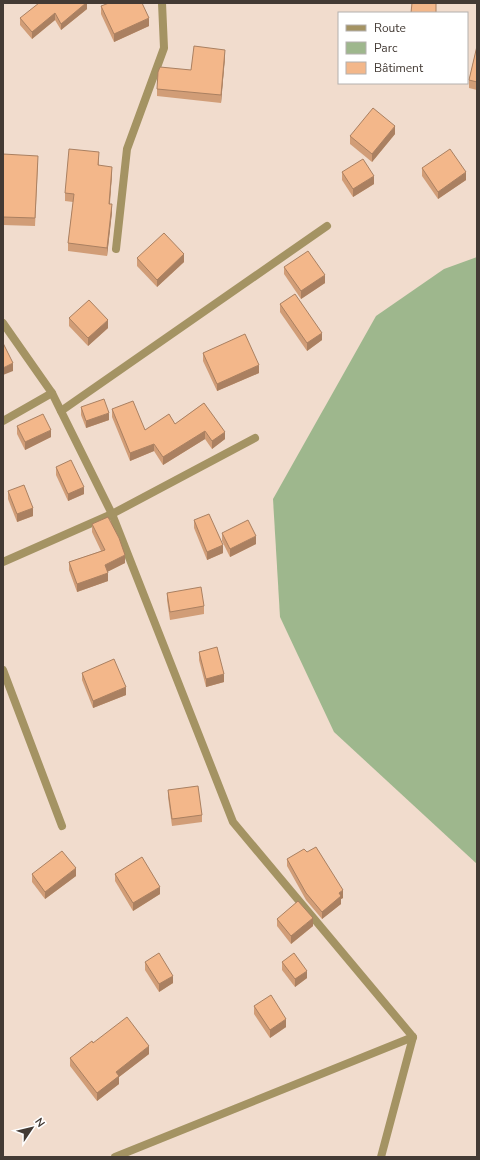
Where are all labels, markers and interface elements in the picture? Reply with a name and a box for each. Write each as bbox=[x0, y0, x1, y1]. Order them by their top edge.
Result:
legend bbox=[338, 12, 468, 84]
text: Route bbox=[374, 20, 406, 36]
text: Parc bbox=[374, 40, 398, 56]
text: Bâtiment bbox=[374, 60, 424, 76]
north arrow bbox=[12, 1108, 52, 1148]
text: N bbox=[31, 1115, 48, 1130]

